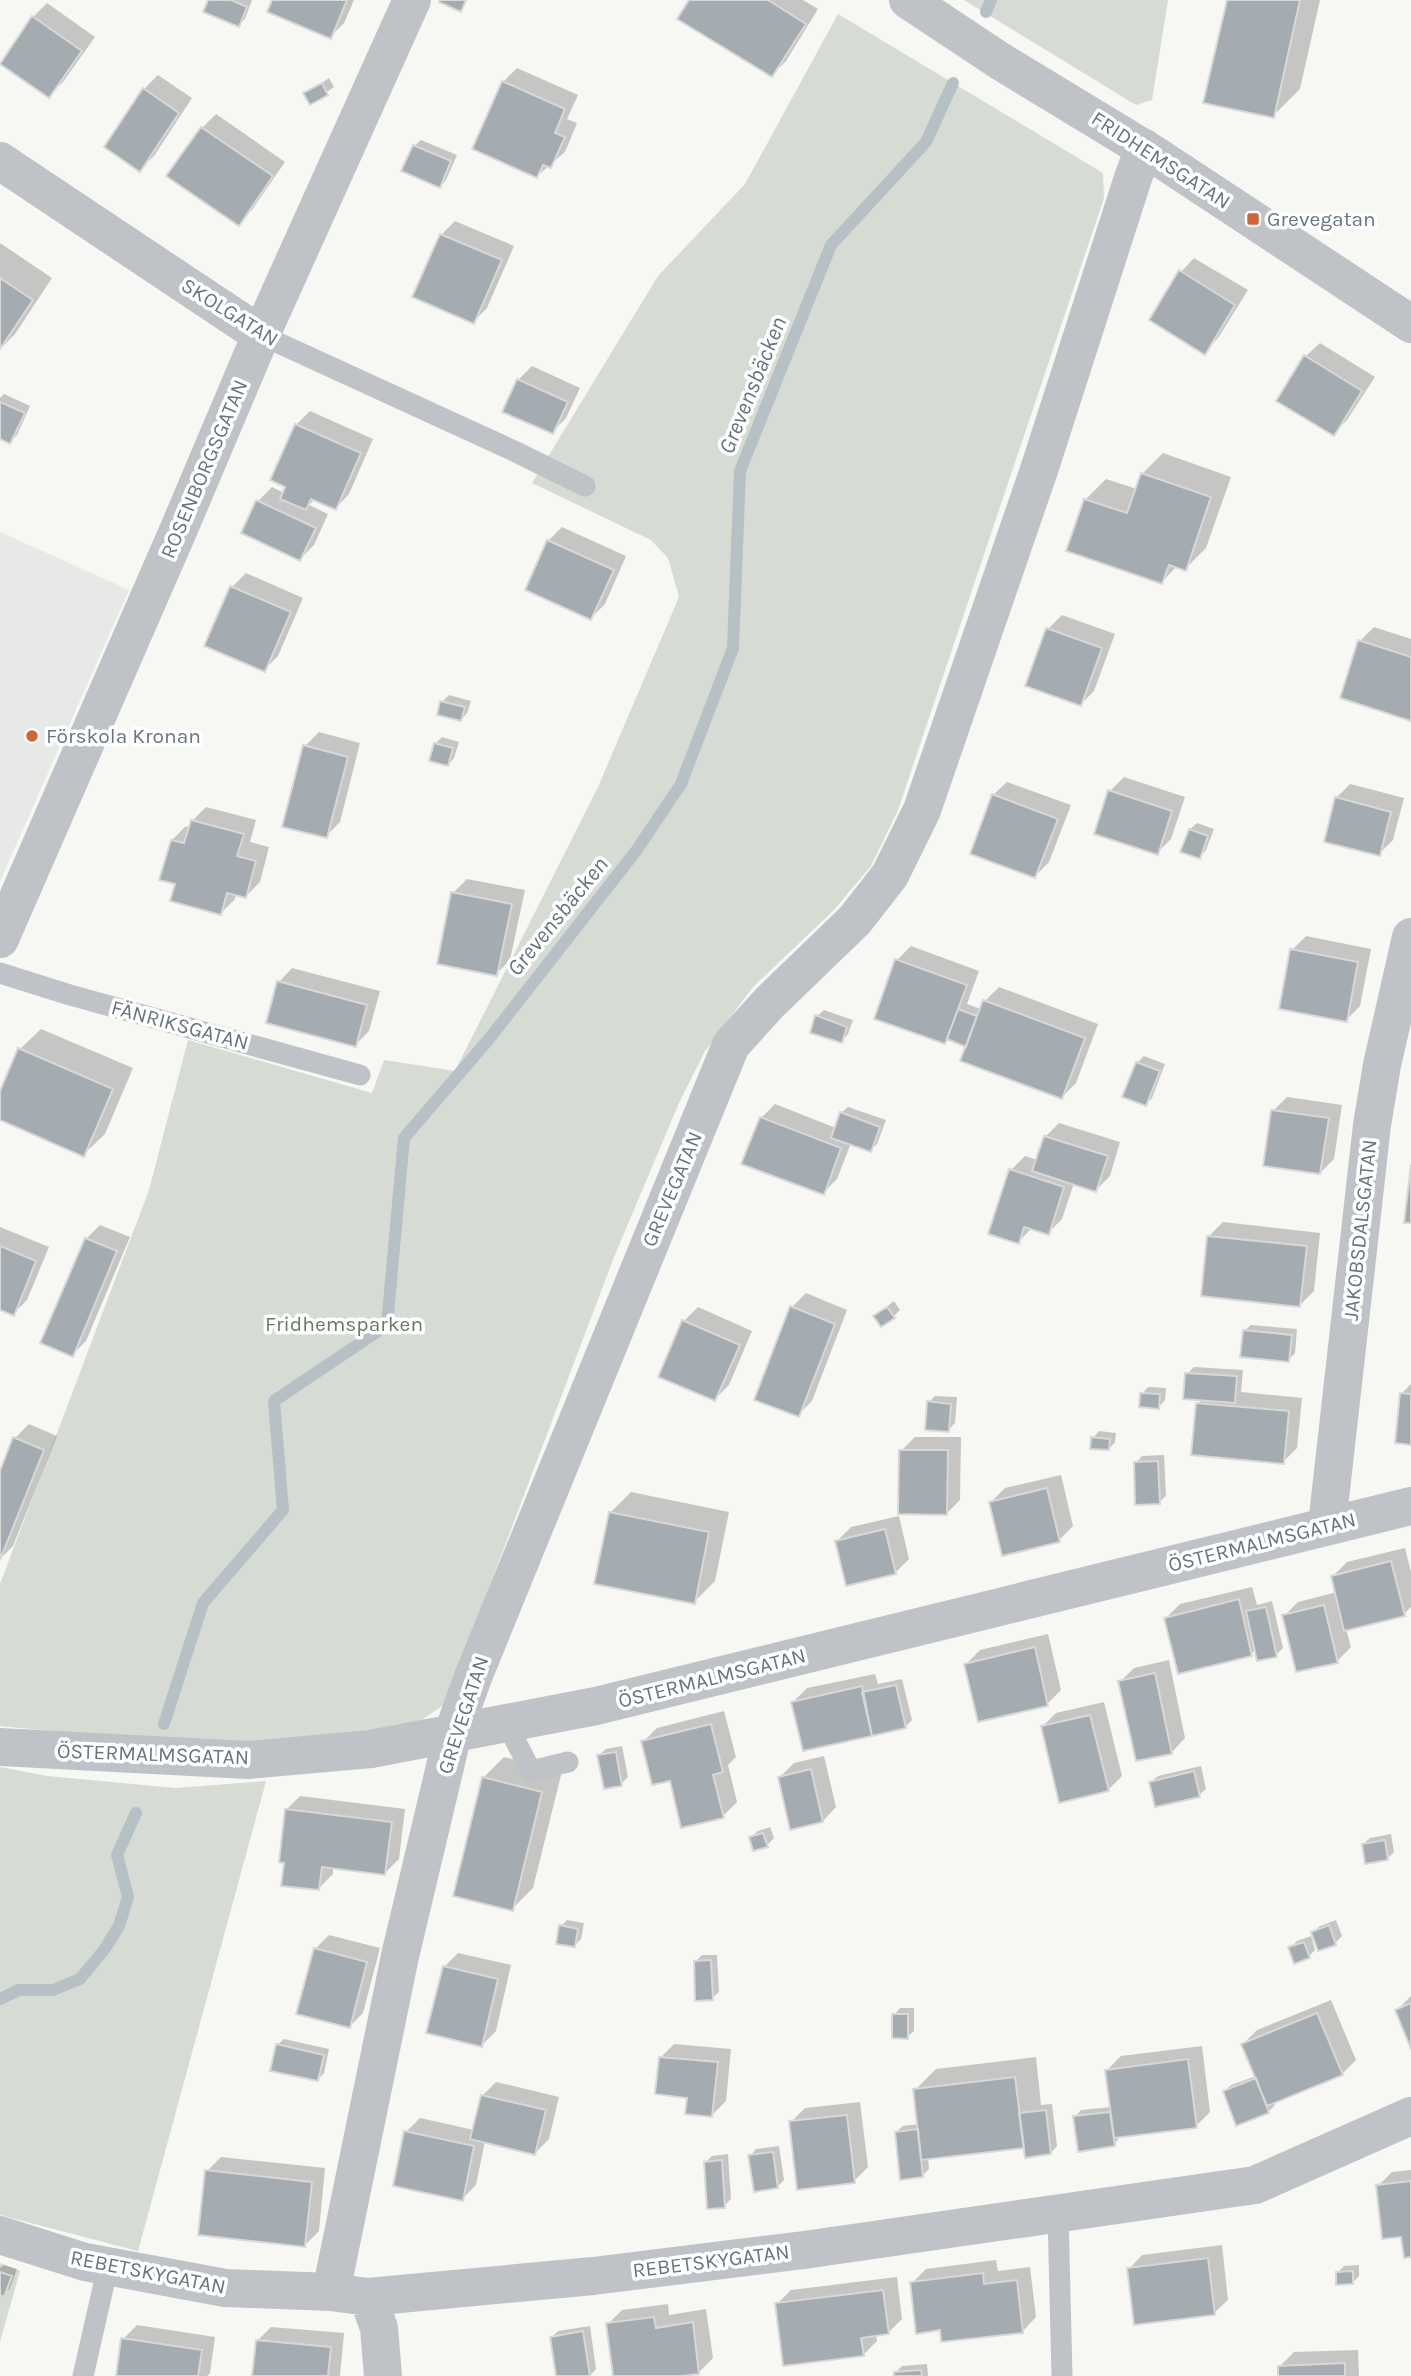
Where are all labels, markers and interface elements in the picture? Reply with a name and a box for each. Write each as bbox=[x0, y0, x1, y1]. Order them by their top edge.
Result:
street label: FRIDHEMSGATAN bbox=[1087, 106, 1235, 214]
place label: Grevegatan bbox=[1267, 207, 1376, 231]
marker: Grevegatan bbox=[1245, 211, 1261, 227]
street label: SKOLGATAN bbox=[177, 273, 283, 351]
water label: Grevensbäcken bbox=[713, 313, 792, 458]
street label: ROSENBORGSGATAN bbox=[155, 376, 253, 562]
place label: Förskola Kronan bbox=[46, 724, 201, 748]
marker: Förskola Kronan bbox=[24, 728, 40, 744]
water label: Grevensbäcken bbox=[501, 851, 614, 981]
street label: FÄNRIKSGATAN bbox=[109, 995, 251, 1055]
street label: GREVEGATAN bbox=[637, 1128, 707, 1250]
street label: JAKOBSDALSGATAN bbox=[1339, 1138, 1381, 1322]
park label: Fridhemsparken bbox=[265, 1312, 423, 1336]
street label: ÖSTERMALMSGATAN bbox=[1166, 1507, 1358, 1577]
street label: ÖSTERMALMSGATAN bbox=[616, 1643, 808, 1713]
street label: GREVEGATAN bbox=[433, 1653, 493, 1777]
street label: ÖSTERMALMSGATAN bbox=[56, 1739, 250, 1769]
street label: REBETSKYGATAN bbox=[631, 2239, 791, 2283]
street label: REBETSKYGATAN bbox=[68, 2245, 228, 2299]

